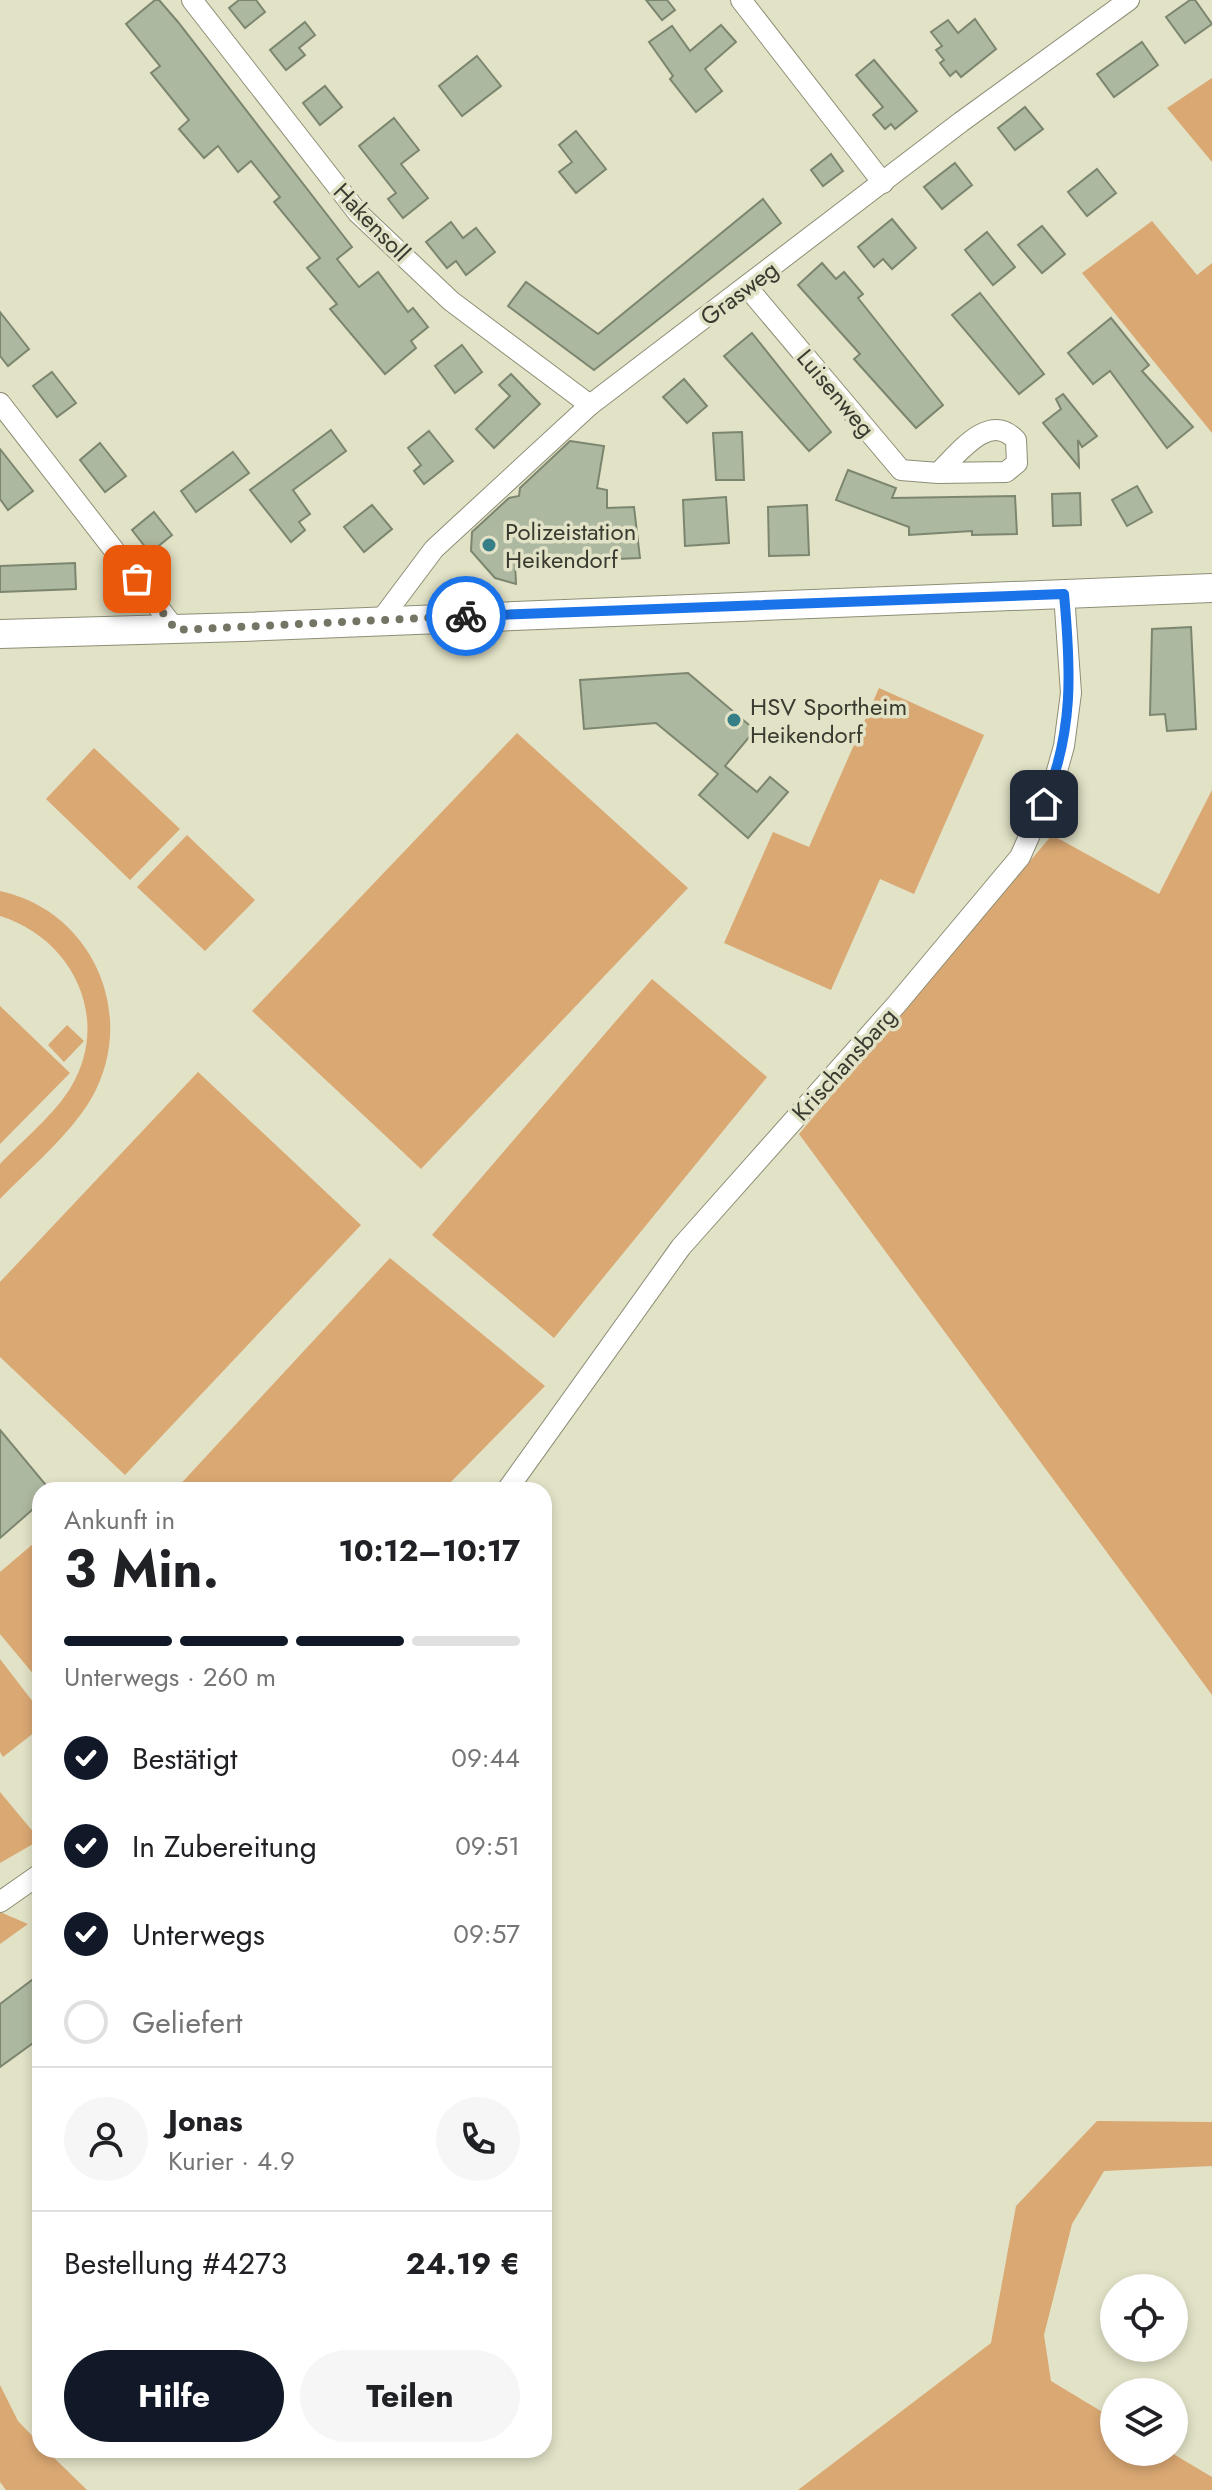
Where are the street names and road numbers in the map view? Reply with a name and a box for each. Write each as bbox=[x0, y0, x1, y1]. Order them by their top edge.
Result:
street label: Hakensoll bbox=[325, 175, 419, 269]
street label: Grasweg bbox=[693, 252, 785, 334]
street label: Luisenweg bbox=[789, 341, 883, 445]
street label: Krischansbarg bbox=[783, 999, 905, 1129]

